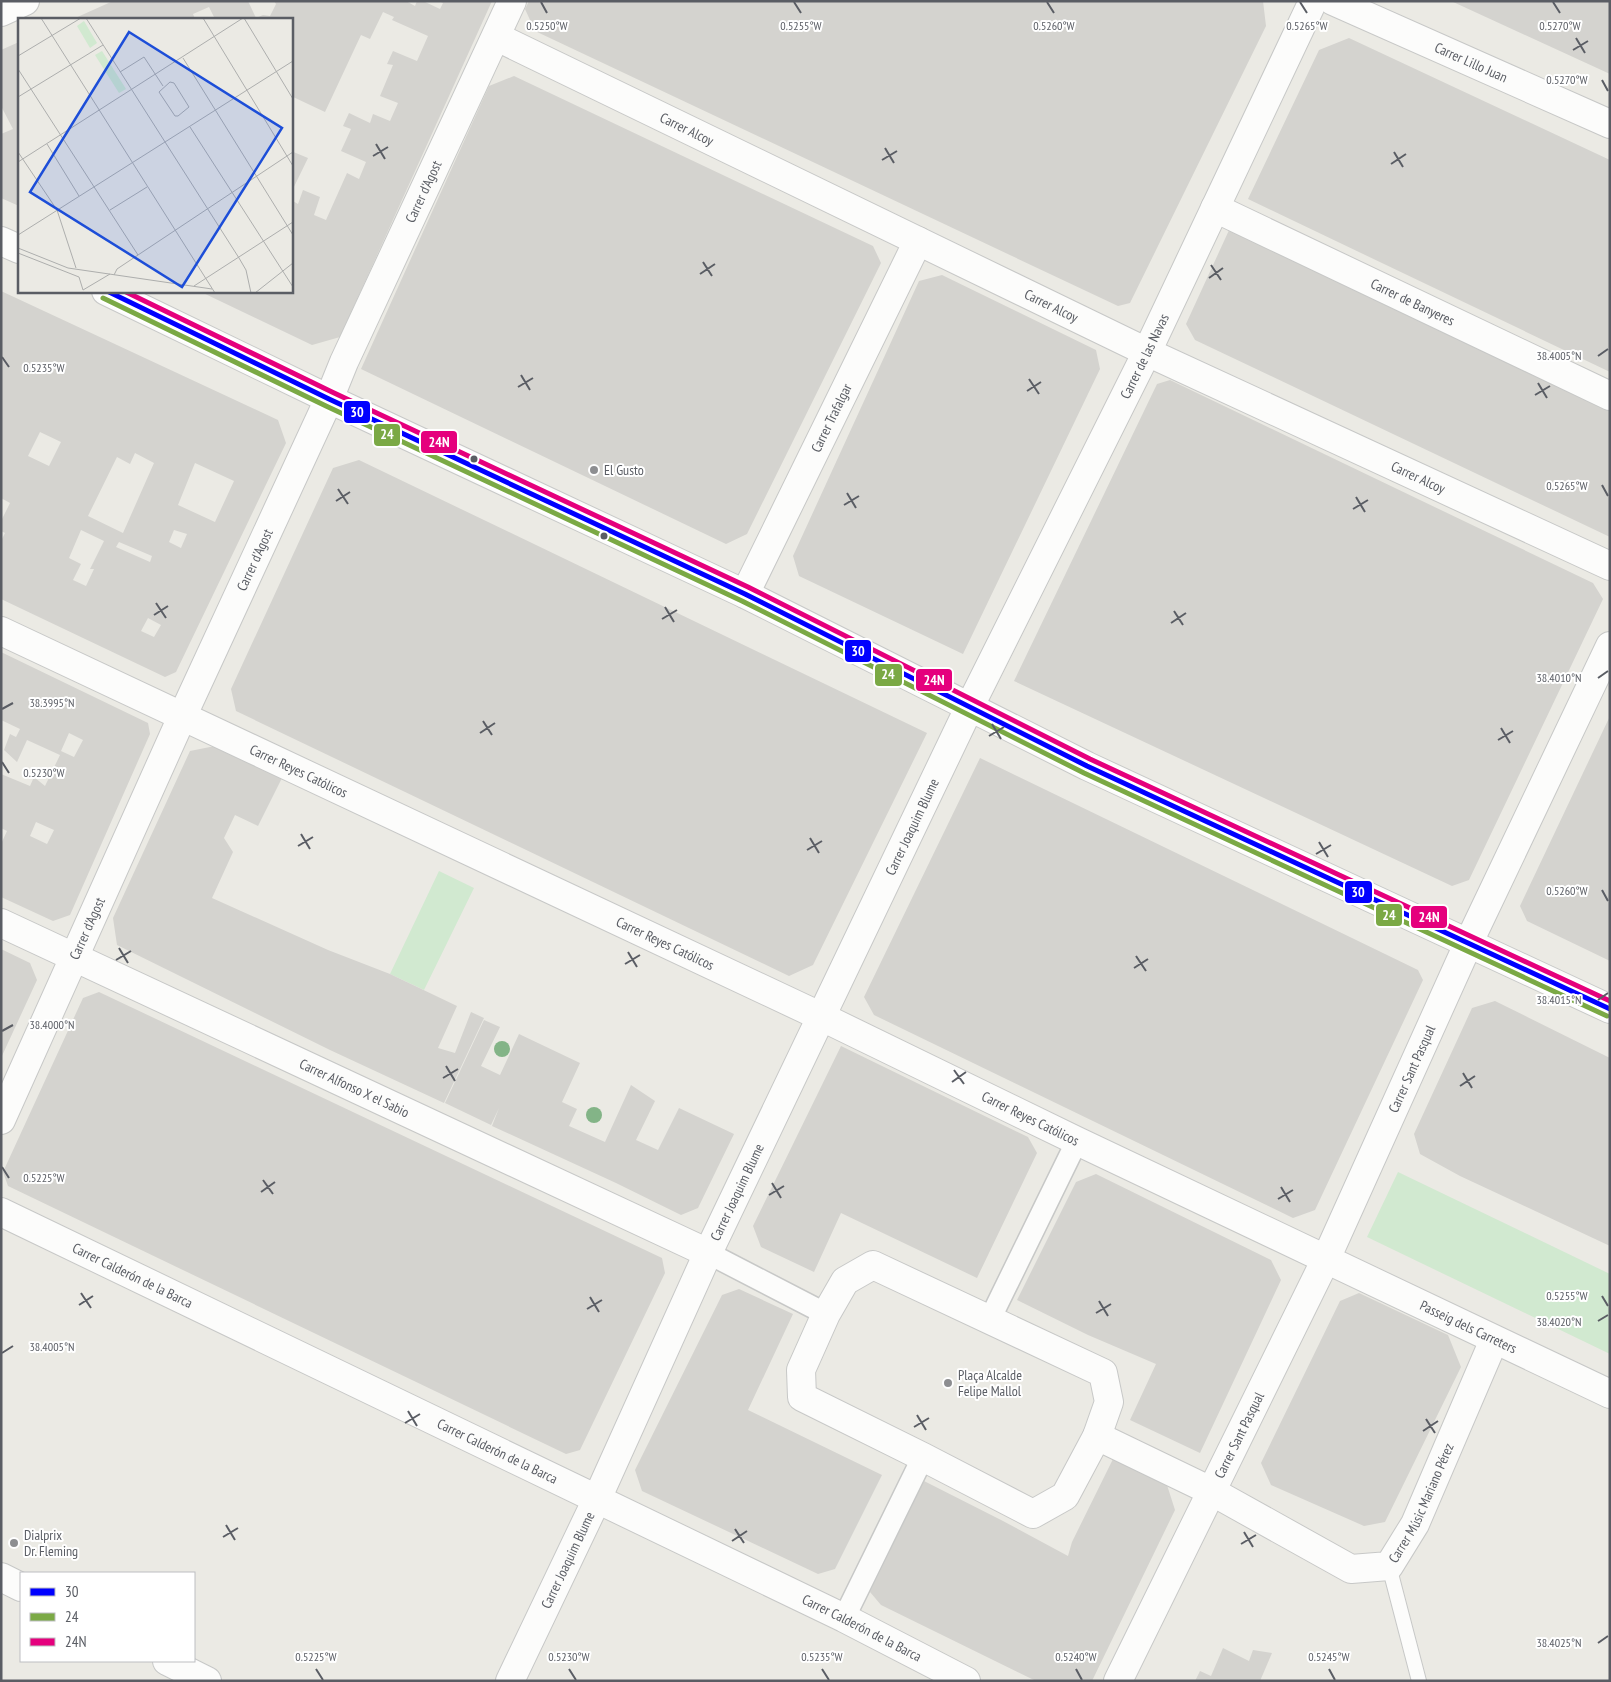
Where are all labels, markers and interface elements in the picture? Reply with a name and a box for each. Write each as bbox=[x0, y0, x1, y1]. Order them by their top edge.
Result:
inset map bbox=[18, 18, 292, 292]
text: 0.5250°W bbox=[526, 18, 568, 33]
text: 0.5255°W bbox=[780, 18, 822, 33]
text: 0.5260°W bbox=[1033, 18, 1075, 33]
text: 0.5265°W bbox=[1286, 18, 1328, 33]
text: 0.5270°W bbox=[1539, 18, 1581, 33]
street label: Carrer Lillo Juan bbox=[1432, 38, 1510, 86]
text: 0.5270°W bbox=[1546, 72, 1588, 87]
street label: Carrer Alcoy bbox=[657, 108, 717, 150]
street label: Carrer d'Agost bbox=[401, 157, 446, 226]
street label: Carrer de Banyeres bbox=[1368, 274, 1458, 330]
street label: Carrer Alcoy bbox=[1021, 285, 1082, 327]
street label: Carrer de las Navas bbox=[1116, 311, 1173, 402]
text: 38.4005°N bbox=[1536, 348, 1582, 363]
text: 0.5235°W bbox=[23, 360, 65, 375]
street label: Carrer Trafalgar bbox=[807, 381, 856, 455]
line badge: 30 bbox=[343, 400, 371, 424]
text: 30 bbox=[350, 403, 364, 421]
line badge: 24 bbox=[373, 423, 401, 447]
text: 24 bbox=[380, 425, 394, 443]
line badge: 24N bbox=[420, 430, 458, 454]
text: 24N bbox=[429, 433, 449, 451]
unlabelled marker bbox=[469, 454, 479, 464]
street label: Carrer Alcoy bbox=[1388, 457, 1449, 498]
place label: El Gusto bbox=[604, 461, 644, 479]
marker: El Gusto bbox=[588, 464, 600, 476]
text: 0.5265°W bbox=[1546, 478, 1588, 493]
street label: Carrer d'Agost bbox=[233, 526, 277, 594]
unlabelled marker bbox=[599, 531, 609, 541]
line badge: 30 bbox=[844, 639, 872, 663]
text: 30 bbox=[851, 642, 865, 660]
line badge: 24 bbox=[874, 663, 903, 687]
text: 24 bbox=[881, 665, 895, 683]
line badge: 24N bbox=[915, 668, 953, 692]
text: 38.4010°N bbox=[1536, 670, 1582, 685]
text: 24N bbox=[924, 671, 944, 689]
text: 38.3995°N bbox=[29, 695, 75, 710]
street label: Carrer Reyes Católicos bbox=[247, 740, 351, 802]
text: 0.5230°W bbox=[23, 765, 65, 780]
street label: Carrer Joaquim Blume bbox=[881, 775, 943, 878]
line badge: 30 bbox=[1344, 880, 1373, 904]
text: 30 bbox=[1351, 883, 1365, 901]
text: 0.5260°W bbox=[1546, 883, 1588, 898]
street label: Carrer d'Agost bbox=[65, 894, 109, 962]
line badge: 24 bbox=[1375, 903, 1403, 927]
line badge: 24N bbox=[1410, 905, 1448, 929]
text: 24 bbox=[1382, 906, 1396, 924]
text: 24N bbox=[1419, 908, 1439, 926]
street label: Carrer Reyes Católicos bbox=[613, 913, 717, 974]
text: 38.4015°N bbox=[1536, 992, 1582, 1007]
text: 38.4000°N bbox=[29, 1017, 75, 1032]
street label: Carrer Sant Pasqual bbox=[1384, 1022, 1440, 1115]
street label: Carrer Alfonso X el Sabio bbox=[297, 1055, 412, 1121]
street label: Carrer Reyes Católicos bbox=[979, 1087, 1082, 1150]
street label: Carrer Joaquim Blume bbox=[706, 1141, 768, 1244]
text: 0.5225°W bbox=[23, 1170, 65, 1185]
street label: Carrer Calderón de la Barca bbox=[69, 1239, 196, 1312]
text: 0.5255°W bbox=[1546, 1288, 1588, 1303]
street label: Passeig dels Carreters bbox=[1417, 1296, 1520, 1358]
text: 38.4020°N bbox=[1536, 1314, 1582, 1329]
text: 38.4005°N bbox=[29, 1339, 75, 1354]
place label: Plaça Alcalde Felipe Mallol bbox=[958, 1366, 1022, 1400]
marker: Plaça Alcalde Felipe Mallol bbox=[942, 1377, 954, 1389]
street label: Carrer Sant Pasqual bbox=[1210, 1388, 1268, 1481]
street label: Carrer Calderón de la Barca bbox=[434, 1414, 561, 1488]
street label: Carrer Músic Mariano Pérez bbox=[1384, 1440, 1458, 1566]
street label: Carrer Joaquim Blume bbox=[537, 1509, 599, 1612]
place label: Dialprix Dr. Fleming bbox=[24, 1526, 78, 1560]
marker: Dialprix Dr. Fleming bbox=[8, 1537, 20, 1549]
legend bbox=[20, 1572, 195, 1662]
text: 30 bbox=[65, 1582, 79, 1601]
street label: Carrer Calderón de la Barca bbox=[799, 1590, 925, 1665]
text: 24 bbox=[65, 1607, 79, 1626]
text: 24N bbox=[65, 1632, 87, 1651]
text: 38.4025°N bbox=[1536, 1635, 1582, 1650]
text: 0.5225°W bbox=[295, 1649, 337, 1664]
text: 0.5230°W bbox=[548, 1649, 590, 1664]
text: 0.5235°W bbox=[801, 1649, 843, 1664]
text: 0.5240°W bbox=[1055, 1649, 1097, 1664]
text: 0.5245°W bbox=[1308, 1649, 1350, 1664]

